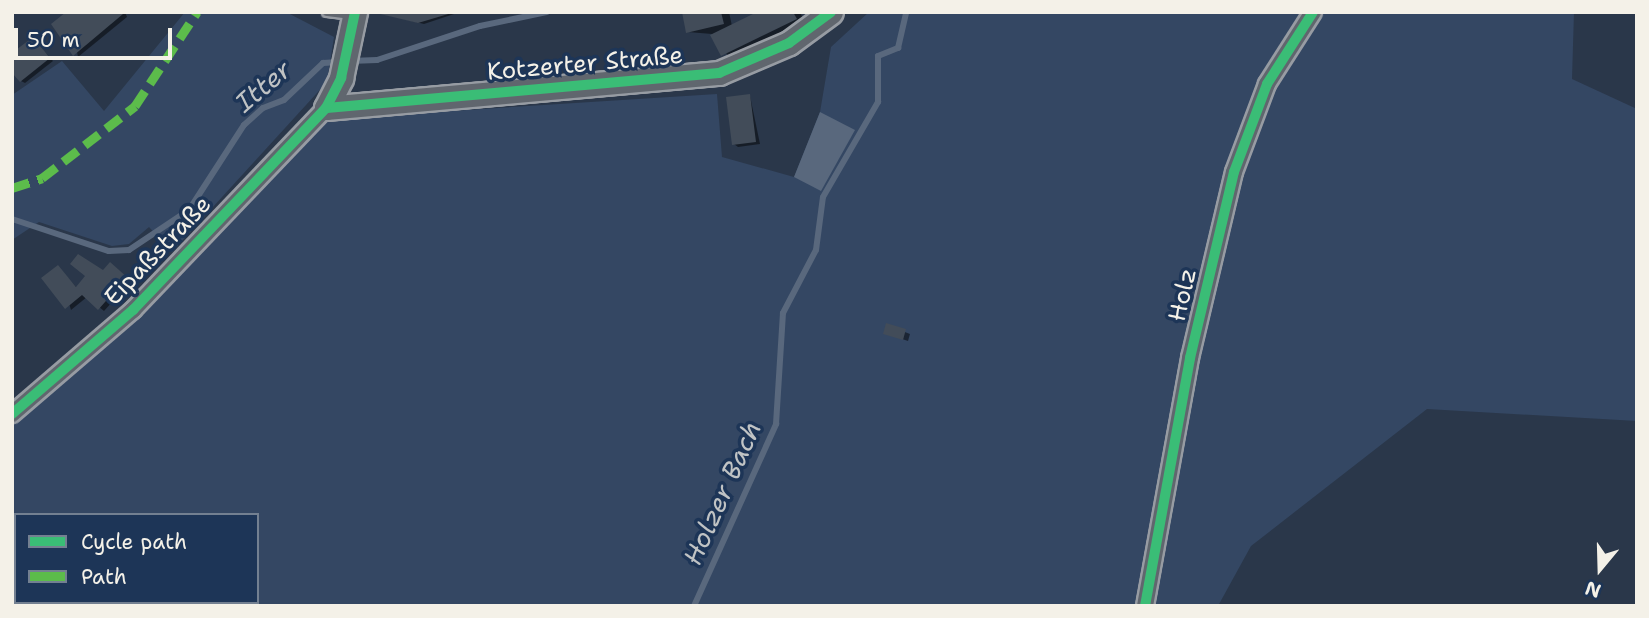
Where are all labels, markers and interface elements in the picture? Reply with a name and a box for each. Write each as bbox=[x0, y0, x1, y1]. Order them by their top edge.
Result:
scale bar bbox=[18, 14, 175, 58]
text: 50 m bbox=[27, 26, 80, 54]
street label: Kotzerter Straße bbox=[486, 41, 684, 87]
water label: Itter bbox=[229, 54, 297, 118]
street label: Eipaßstraße bbox=[99, 190, 217, 312]
street label: Holz bbox=[1163, 266, 1203, 324]
water label: Holzer Bach bbox=[676, 416, 768, 570]
legend bbox=[14, 513, 259, 604]
text: Cycle path bbox=[81, 528, 187, 556]
north arrow bbox=[1565, 534, 1635, 604]
text: Path bbox=[81, 563, 127, 591]
text: N bbox=[1582, 575, 1604, 604]

